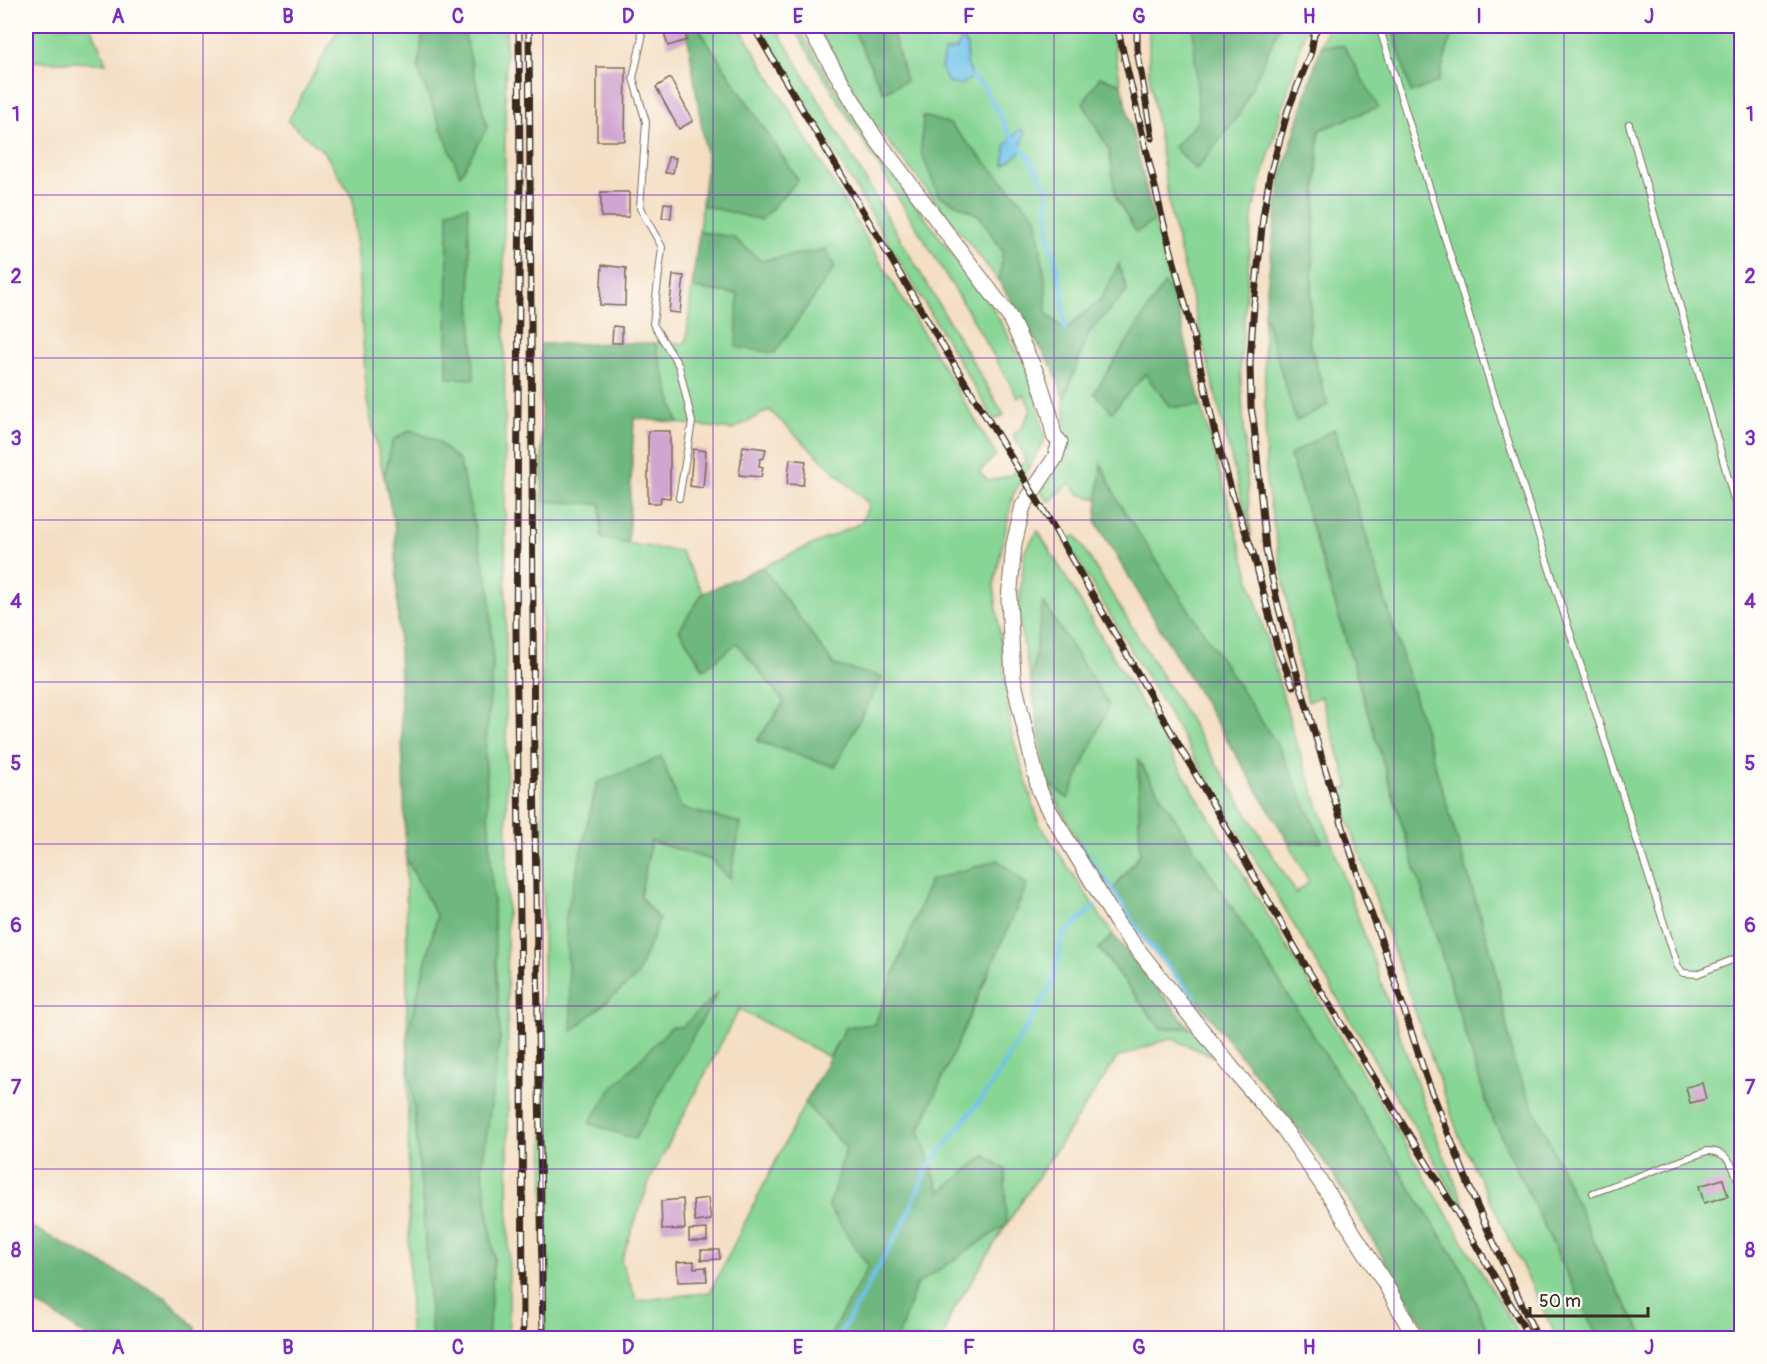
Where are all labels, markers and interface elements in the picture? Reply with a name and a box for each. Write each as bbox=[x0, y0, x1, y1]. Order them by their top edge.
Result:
text: A bbox=[112, 4, 125, 29]
text: B bbox=[282, 4, 294, 29]
text: C bbox=[452, 4, 464, 29]
text: D bbox=[622, 4, 635, 29]
text: E bbox=[793, 4, 804, 29]
text: F bbox=[963, 4, 975, 29]
text: G bbox=[1132, 4, 1146, 29]
text: H bbox=[1303, 4, 1316, 29]
text: I bbox=[1476, 4, 1482, 29]
text: J bbox=[1644, 4, 1654, 29]
text: 1 bbox=[12, 102, 20, 127]
text: 1 bbox=[1746, 102, 1754, 127]
text: 2 bbox=[10, 264, 22, 289]
text: 2 bbox=[1744, 264, 1756, 289]
text: 3 bbox=[10, 426, 22, 451]
text: 3 bbox=[1744, 426, 1756, 451]
text: 4 bbox=[10, 589, 22, 614]
text: 4 bbox=[1744, 589, 1756, 614]
text: 5 bbox=[11, 751, 22, 776]
text: 5 bbox=[1745, 751, 1756, 776]
text: 6 bbox=[10, 913, 22, 938]
text: 6 bbox=[1744, 913, 1756, 938]
text: 7 bbox=[11, 1075, 22, 1100]
text: 7 bbox=[1745, 1075, 1756, 1100]
text: 8 bbox=[11, 1238, 21, 1263]
text: 8 bbox=[1745, 1238, 1755, 1263]
scale bar bbox=[1530, 1280, 1648, 1318]
text: 50 m bbox=[1539, 1290, 1581, 1313]
text: A bbox=[112, 1335, 125, 1360]
text: B bbox=[282, 1335, 294, 1360]
text: C bbox=[452, 1335, 464, 1360]
text: D bbox=[622, 1335, 635, 1360]
text: E bbox=[793, 1335, 804, 1360]
text: F bbox=[963, 1335, 975, 1360]
text: G bbox=[1132, 1335, 1146, 1360]
text: H bbox=[1303, 1335, 1316, 1360]
text: I bbox=[1476, 1335, 1482, 1360]
text: J bbox=[1644, 1335, 1654, 1360]

